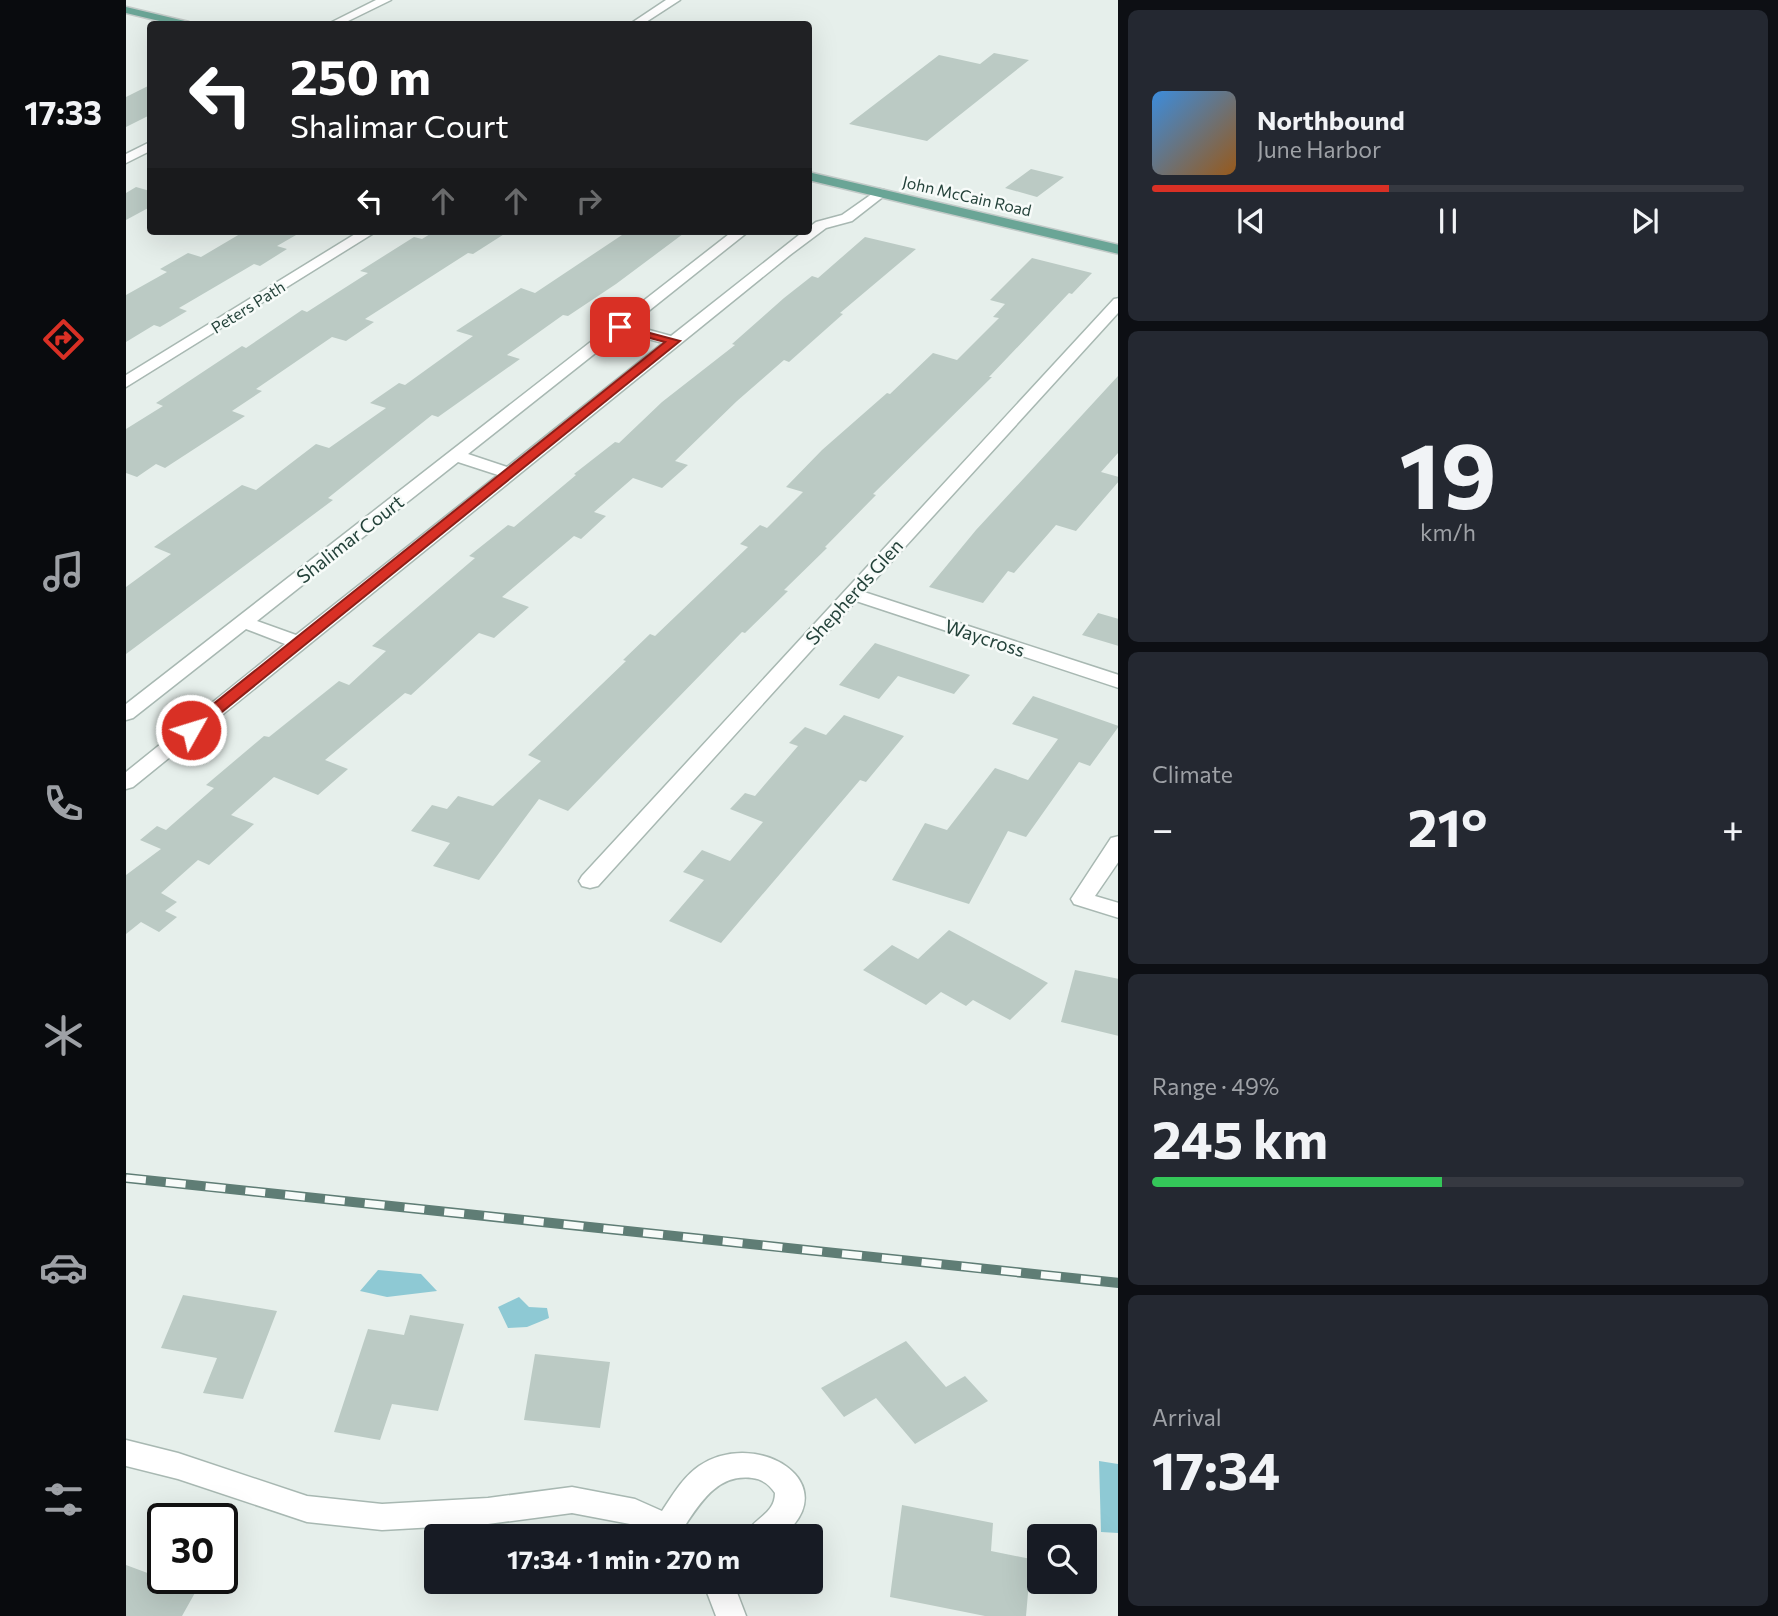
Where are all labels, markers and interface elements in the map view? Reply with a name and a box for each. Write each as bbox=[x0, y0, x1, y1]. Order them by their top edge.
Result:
text: 250 m bbox=[290, 45, 431, 105]
icon: left bbox=[175, 49, 266, 140]
text: 17:33 bbox=[24, 92, 102, 132]
text: Northbound bbox=[1257, 104, 1405, 135]
text: Shalimar Court bbox=[290, 105, 509, 145]
text: June Harbor bbox=[1257, 135, 1381, 163]
street label: John McCain Road bbox=[901, 171, 1033, 220]
icon: left bbox=[351, 182, 389, 220]
icon: ahead bbox=[424, 182, 462, 220]
icon: ahead bbox=[497, 182, 535, 220]
icon: right bbox=[570, 182, 608, 220]
icon: previous bbox=[1232, 202, 1270, 240]
icon: pause bbox=[1429, 202, 1467, 240]
icon: next bbox=[1626, 202, 1664, 240]
street label: Peters Path bbox=[207, 276, 288, 337]
pin bbox=[590, 297, 650, 357]
icon: arrive bbox=[601, 308, 639, 346]
icon: directions bbox=[39, 315, 88, 364]
text: 19 bbox=[1399, 416, 1497, 528]
street label: Shalimar Court bbox=[291, 489, 408, 588]
text: km/h bbox=[1420, 518, 1476, 546]
street label: Shepherds Glen bbox=[800, 534, 907, 649]
icon: music bbox=[39, 547, 88, 596]
street label: Waycross bbox=[942, 614, 1028, 661]
position arrow bbox=[154, 693, 228, 767]
text: Climate bbox=[1152, 760, 1233, 788]
icon: phone bbox=[39, 779, 88, 828]
text: 21° bbox=[1408, 794, 1487, 858]
text: − bbox=[1152, 804, 1174, 851]
text: + bbox=[1722, 804, 1744, 851]
icon: climate bbox=[39, 1011, 88, 1060]
text: Range · 49% bbox=[1152, 1072, 1279, 1100]
text: 245 km bbox=[1152, 1106, 1328, 1170]
icon: car bbox=[39, 1243, 88, 1292]
text: Arrival bbox=[1152, 1403, 1222, 1431]
text: 17:34 bbox=[1152, 1437, 1280, 1501]
icon: filters bbox=[39, 1475, 88, 1524]
speed limit sign: 30 bbox=[147, 1503, 238, 1594]
map controls bbox=[1027, 1524, 1097, 1594]
button: search bbox=[1027, 1524, 1097, 1594]
text: 17:34 · 1 min · 270 m bbox=[507, 1543, 740, 1574]

